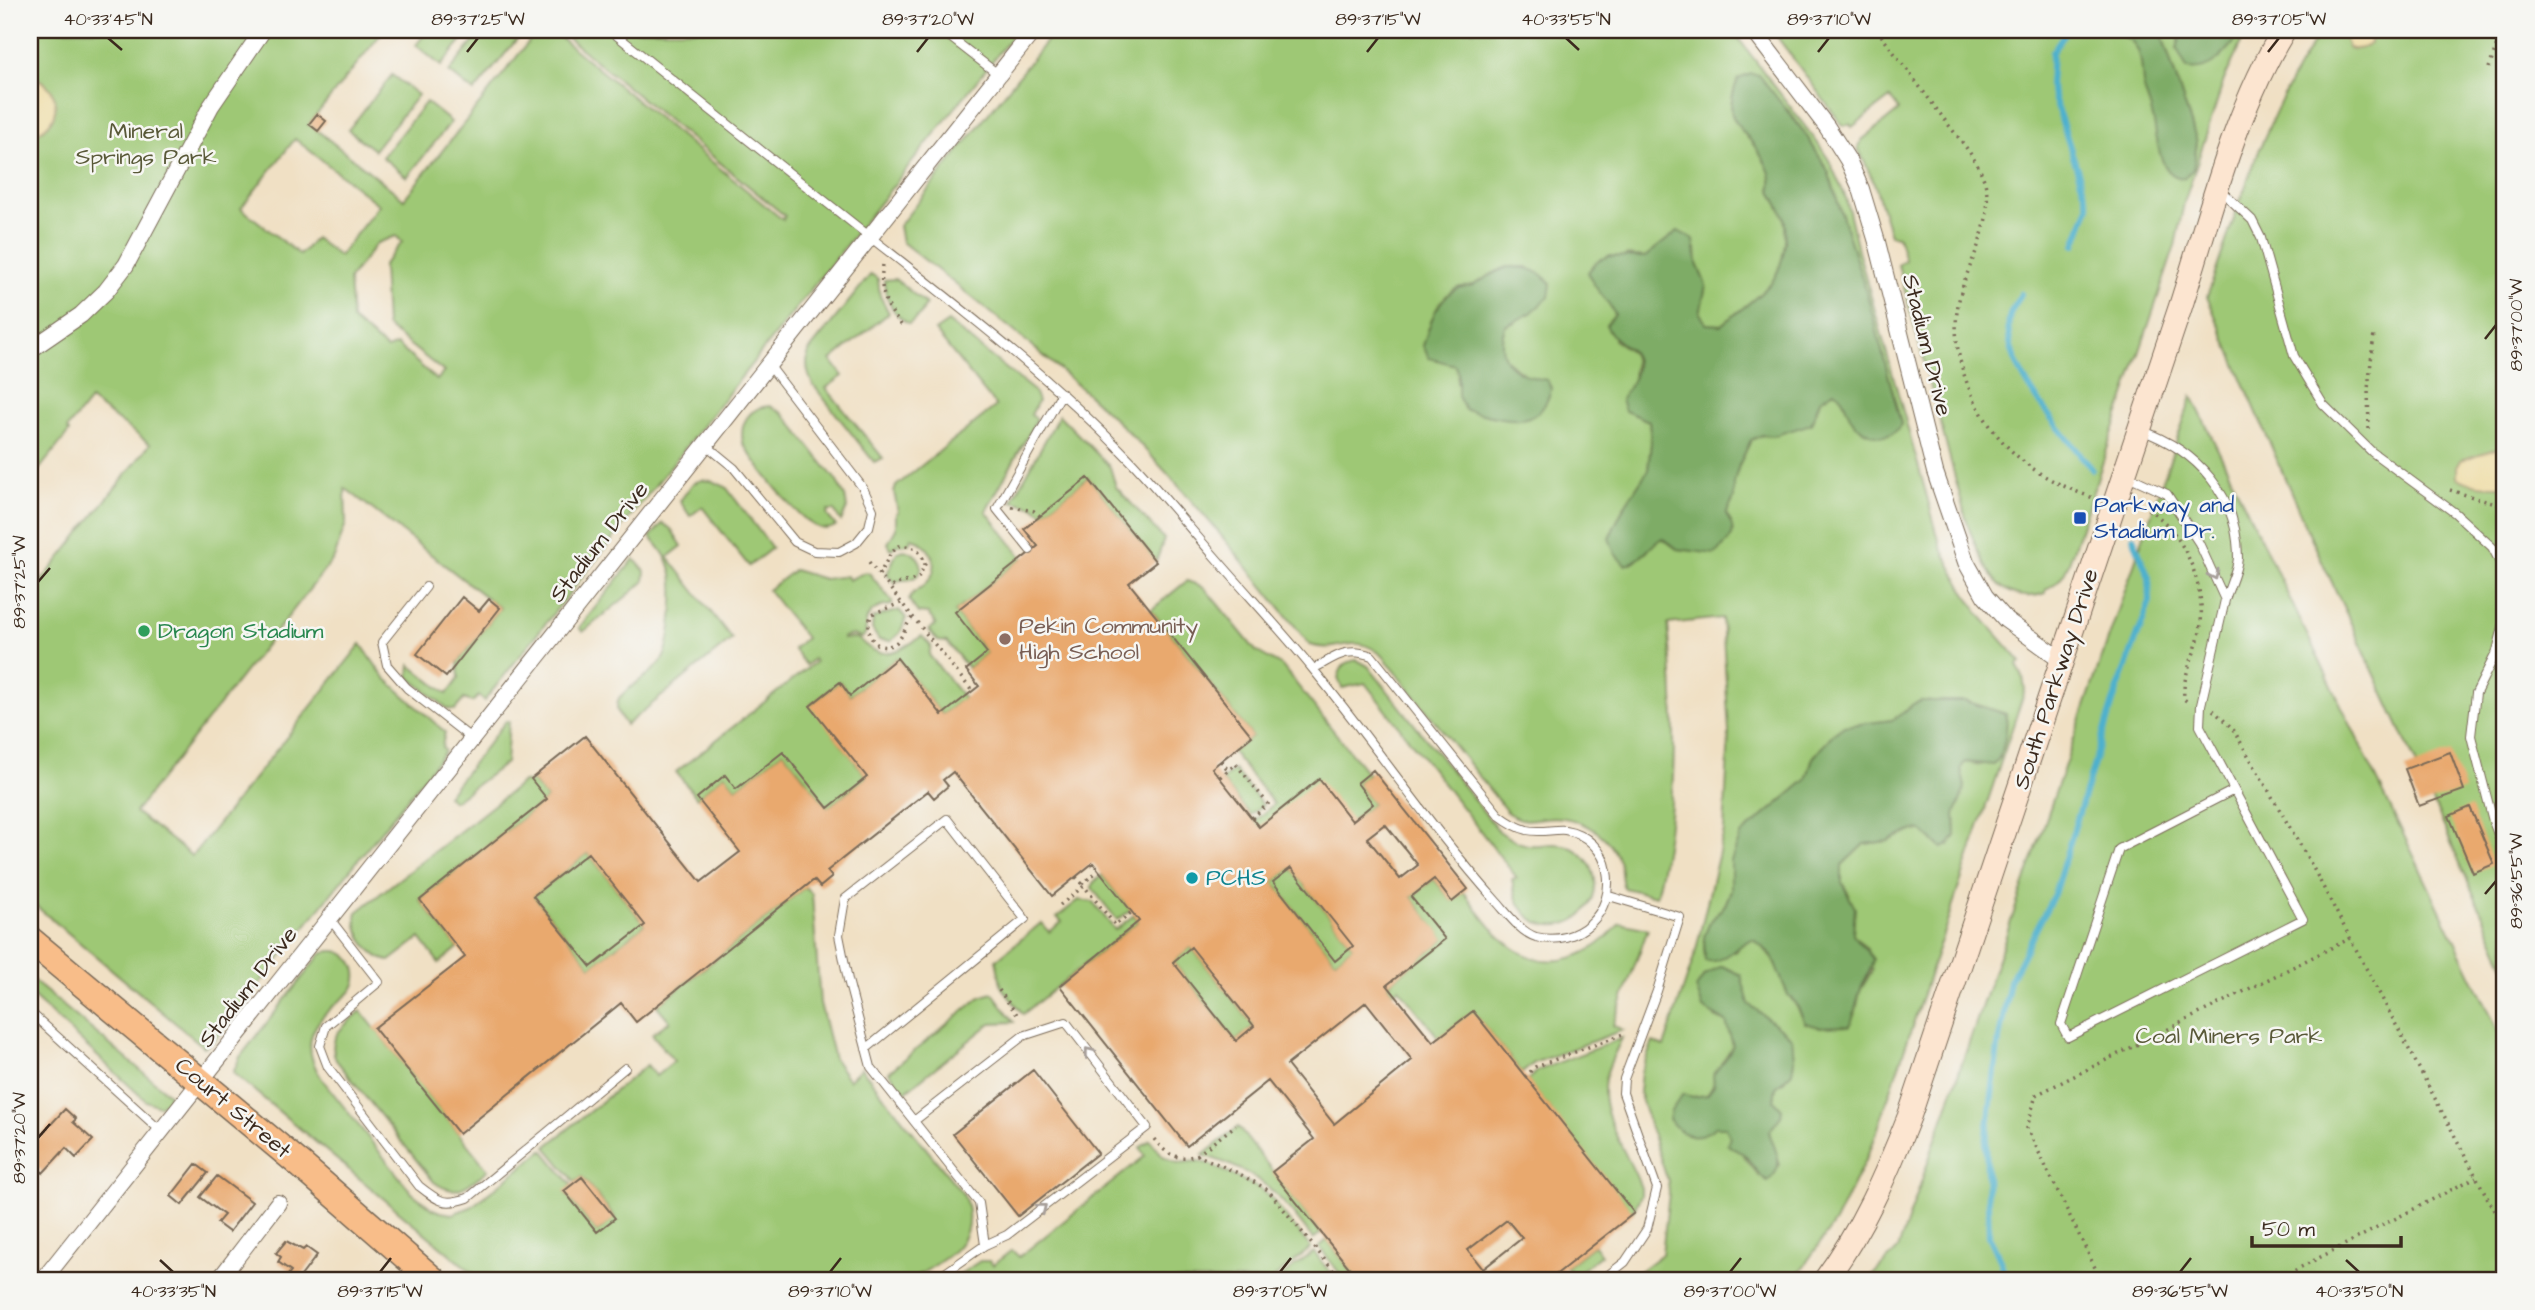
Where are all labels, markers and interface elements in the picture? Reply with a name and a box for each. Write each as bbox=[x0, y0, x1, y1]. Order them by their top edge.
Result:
text: 40°33'45"N bbox=[63, 7, 153, 32]
text: 89°37'25"W bbox=[431, 7, 525, 32]
text: 89°37'20"W bbox=[882, 7, 974, 32]
text: 89°37'15"W bbox=[1335, 7, 1421, 32]
text: 40°33'55"N bbox=[1521, 7, 1611, 32]
text: 89°37'10"W bbox=[1787, 7, 1871, 32]
text: 89°37'05"W bbox=[2232, 7, 2326, 32]
park label: Mineral Springs Park bbox=[75, 115, 217, 174]
street label: Stadium Drive bbox=[1894, 271, 1960, 419]
text: 89°37'00"W bbox=[2504, 278, 2529, 371]
street label: Stadium Drive bbox=[542, 475, 656, 609]
place label: Parkway and Stadium Dr. bbox=[2094, 489, 2235, 547]
marker: Parkway and Stadium Dr. bbox=[2072, 510, 2088, 526]
text: 89°37'25"W bbox=[7, 535, 32, 629]
street label: South Parkway Drive bbox=[2005, 565, 2108, 794]
one-way arrow bbox=[2206, 568, 2220, 580]
place label: Pekin Community High School bbox=[1019, 610, 1198, 669]
place label: Dragon Stadium bbox=[158, 615, 324, 648]
marker: Dragon Stadium bbox=[136, 623, 152, 639]
marker: Pekin Community High School bbox=[997, 631, 1013, 647]
text: 89°36'55"W bbox=[2504, 833, 2529, 929]
place label: PCHS bbox=[1206, 862, 1266, 894]
marker: PCHS bbox=[1184, 870, 1200, 886]
street label: Stadium Drive bbox=[191, 920, 305, 1054]
park label: Coal Miners Park bbox=[2136, 1020, 2322, 1052]
one-way arrow bbox=[1085, 1048, 1098, 1060]
street label: Court Street bbox=[168, 1050, 299, 1167]
text: 89°37'20"W bbox=[7, 1092, 32, 1184]
one-way arrow bbox=[1035, 1204, 1047, 1217]
scale bar bbox=[2252, 1205, 2400, 1249]
text: 50 m bbox=[2262, 1215, 2316, 1244]
text: 40°33'35"N bbox=[130, 1279, 216, 1304]
text: 89°37'15"W bbox=[337, 1279, 423, 1304]
text: 89°37'10"W bbox=[788, 1279, 872, 1304]
text: 89°37'05"W bbox=[1233, 1279, 1327, 1304]
text: 89°37'00"W bbox=[1684, 1279, 1777, 1304]
text: 89°36'55"W bbox=[2132, 1279, 2228, 1304]
text: 40°33'50"N bbox=[2315, 1279, 2403, 1304]

